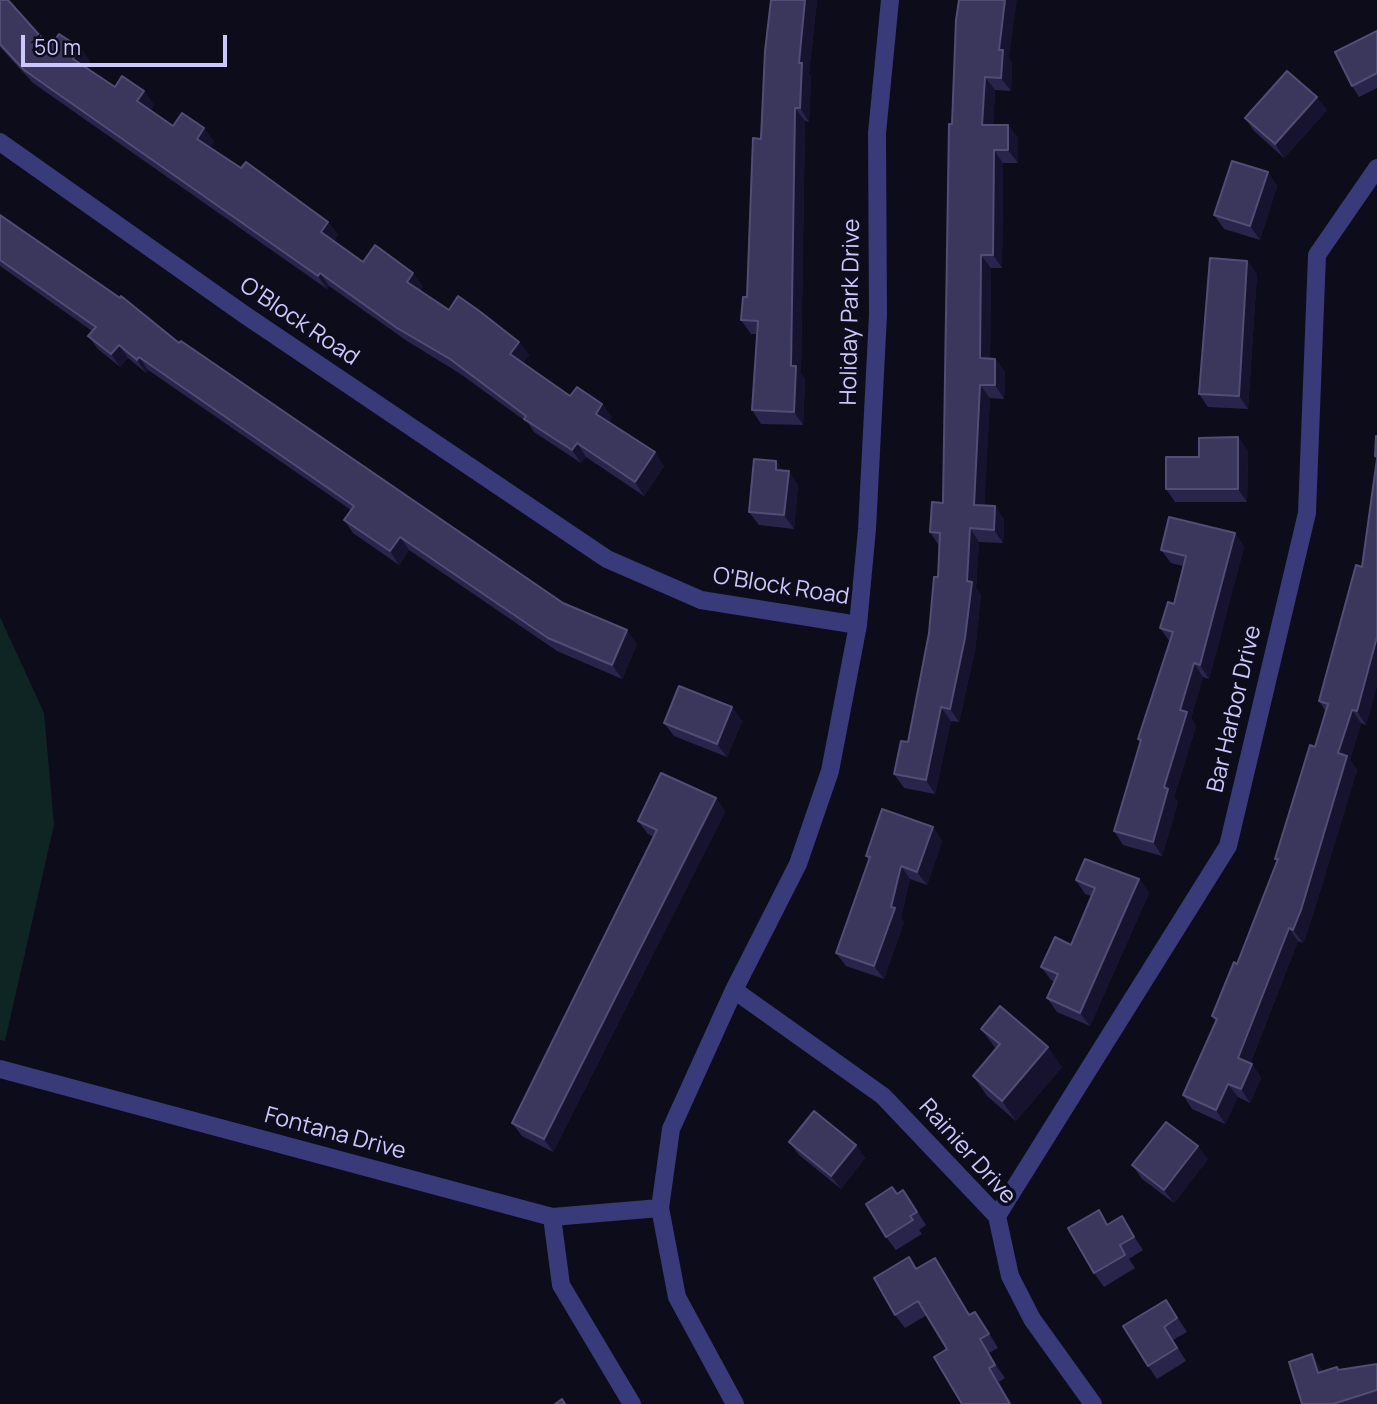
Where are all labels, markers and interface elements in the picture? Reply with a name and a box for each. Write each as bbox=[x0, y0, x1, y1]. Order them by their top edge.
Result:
scale bar bbox=[24, 21, 231, 65]
text: 50 m bbox=[34, 33, 81, 61]
street label: Holiday Park Drive bbox=[836, 218, 866, 406]
street label: O'Block Road bbox=[234, 272, 364, 372]
street label: O'Block Road bbox=[711, 563, 851, 611]
street label: Bar Harbor Drive bbox=[1202, 623, 1268, 795]
street label: Rainier Drive bbox=[913, 1094, 1021, 1210]
street label: Fontana Drive bbox=[261, 1102, 409, 1166]

